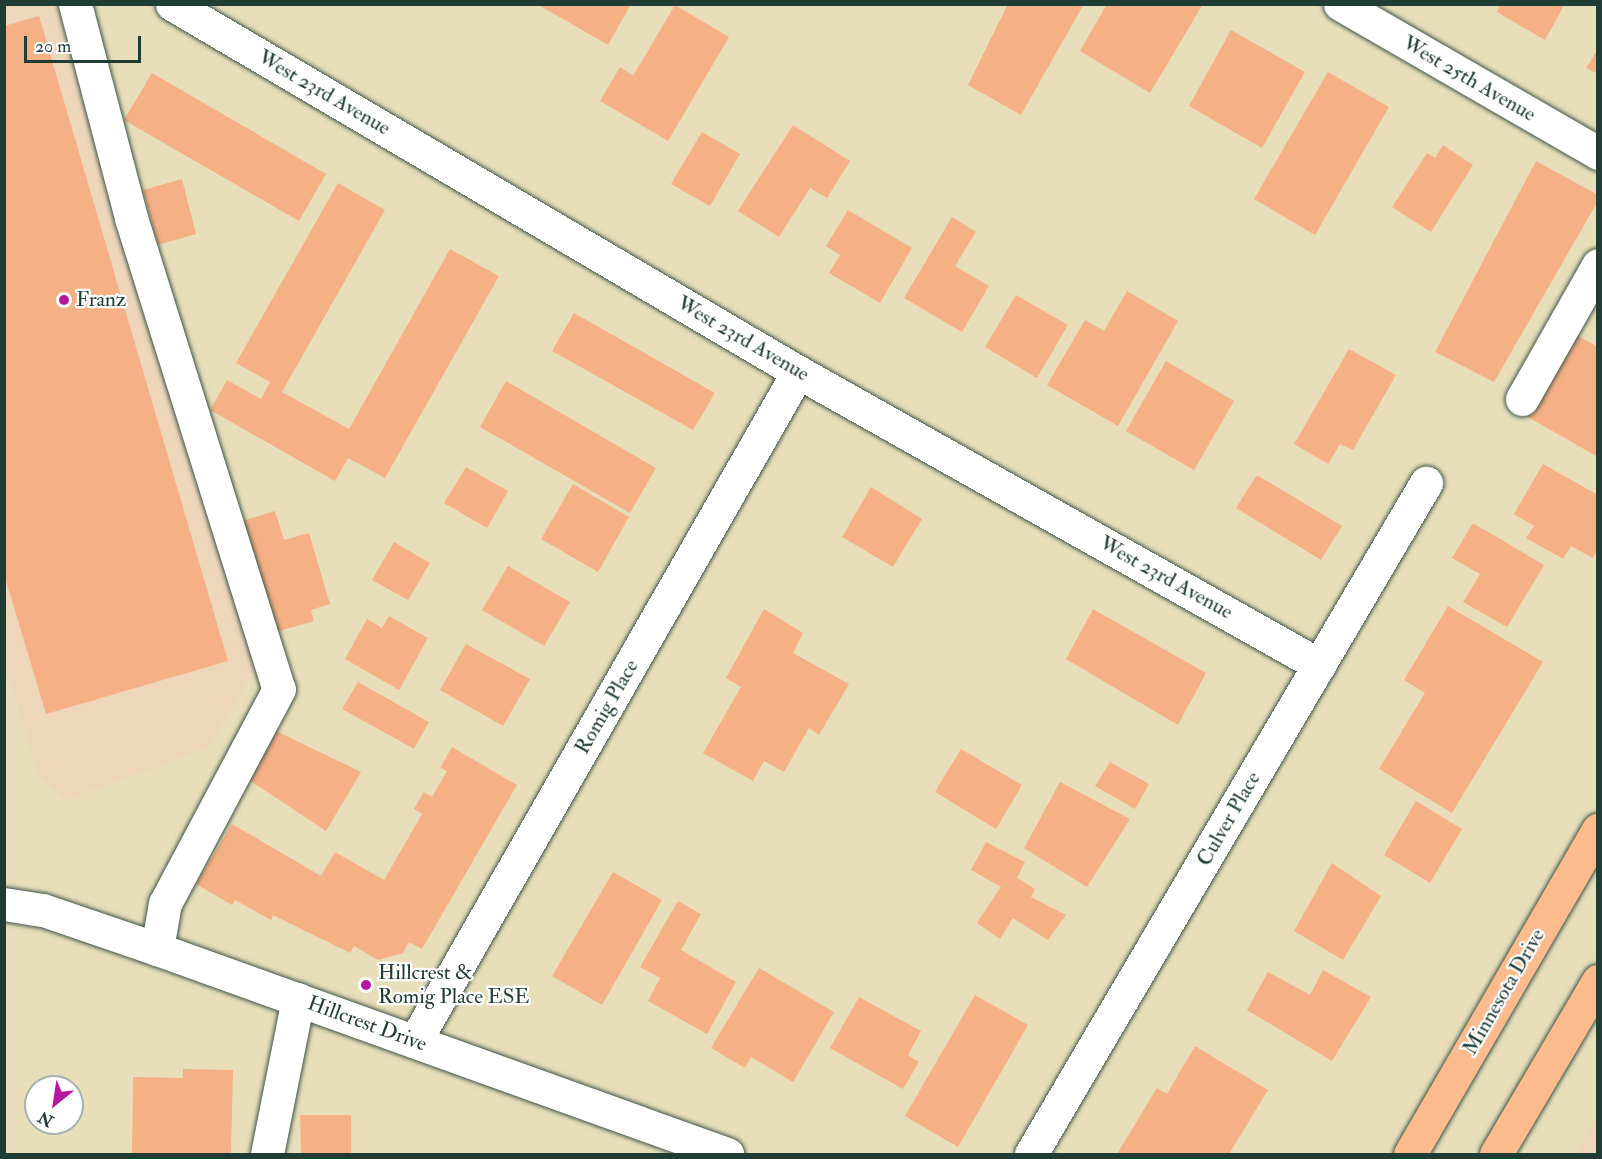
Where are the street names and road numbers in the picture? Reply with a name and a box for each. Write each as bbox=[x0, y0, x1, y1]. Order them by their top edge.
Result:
street label: West 25th Avenue bbox=[1398, 31, 1540, 127]
street label: West 23rd Avenue bbox=[253, 45, 395, 141]
street label: West 23rd Avenue bbox=[672, 291, 814, 387]
street label: West 23rd Avenue bbox=[1095, 531, 1237, 625]
street label: Romig Place bbox=[570, 655, 644, 759]
street label: Culver Place bbox=[1192, 767, 1266, 871]
street label: Minnesota Drive bbox=[1458, 924, 1550, 1060]
street label: Hillcrest Drive bbox=[304, 991, 430, 1057]

